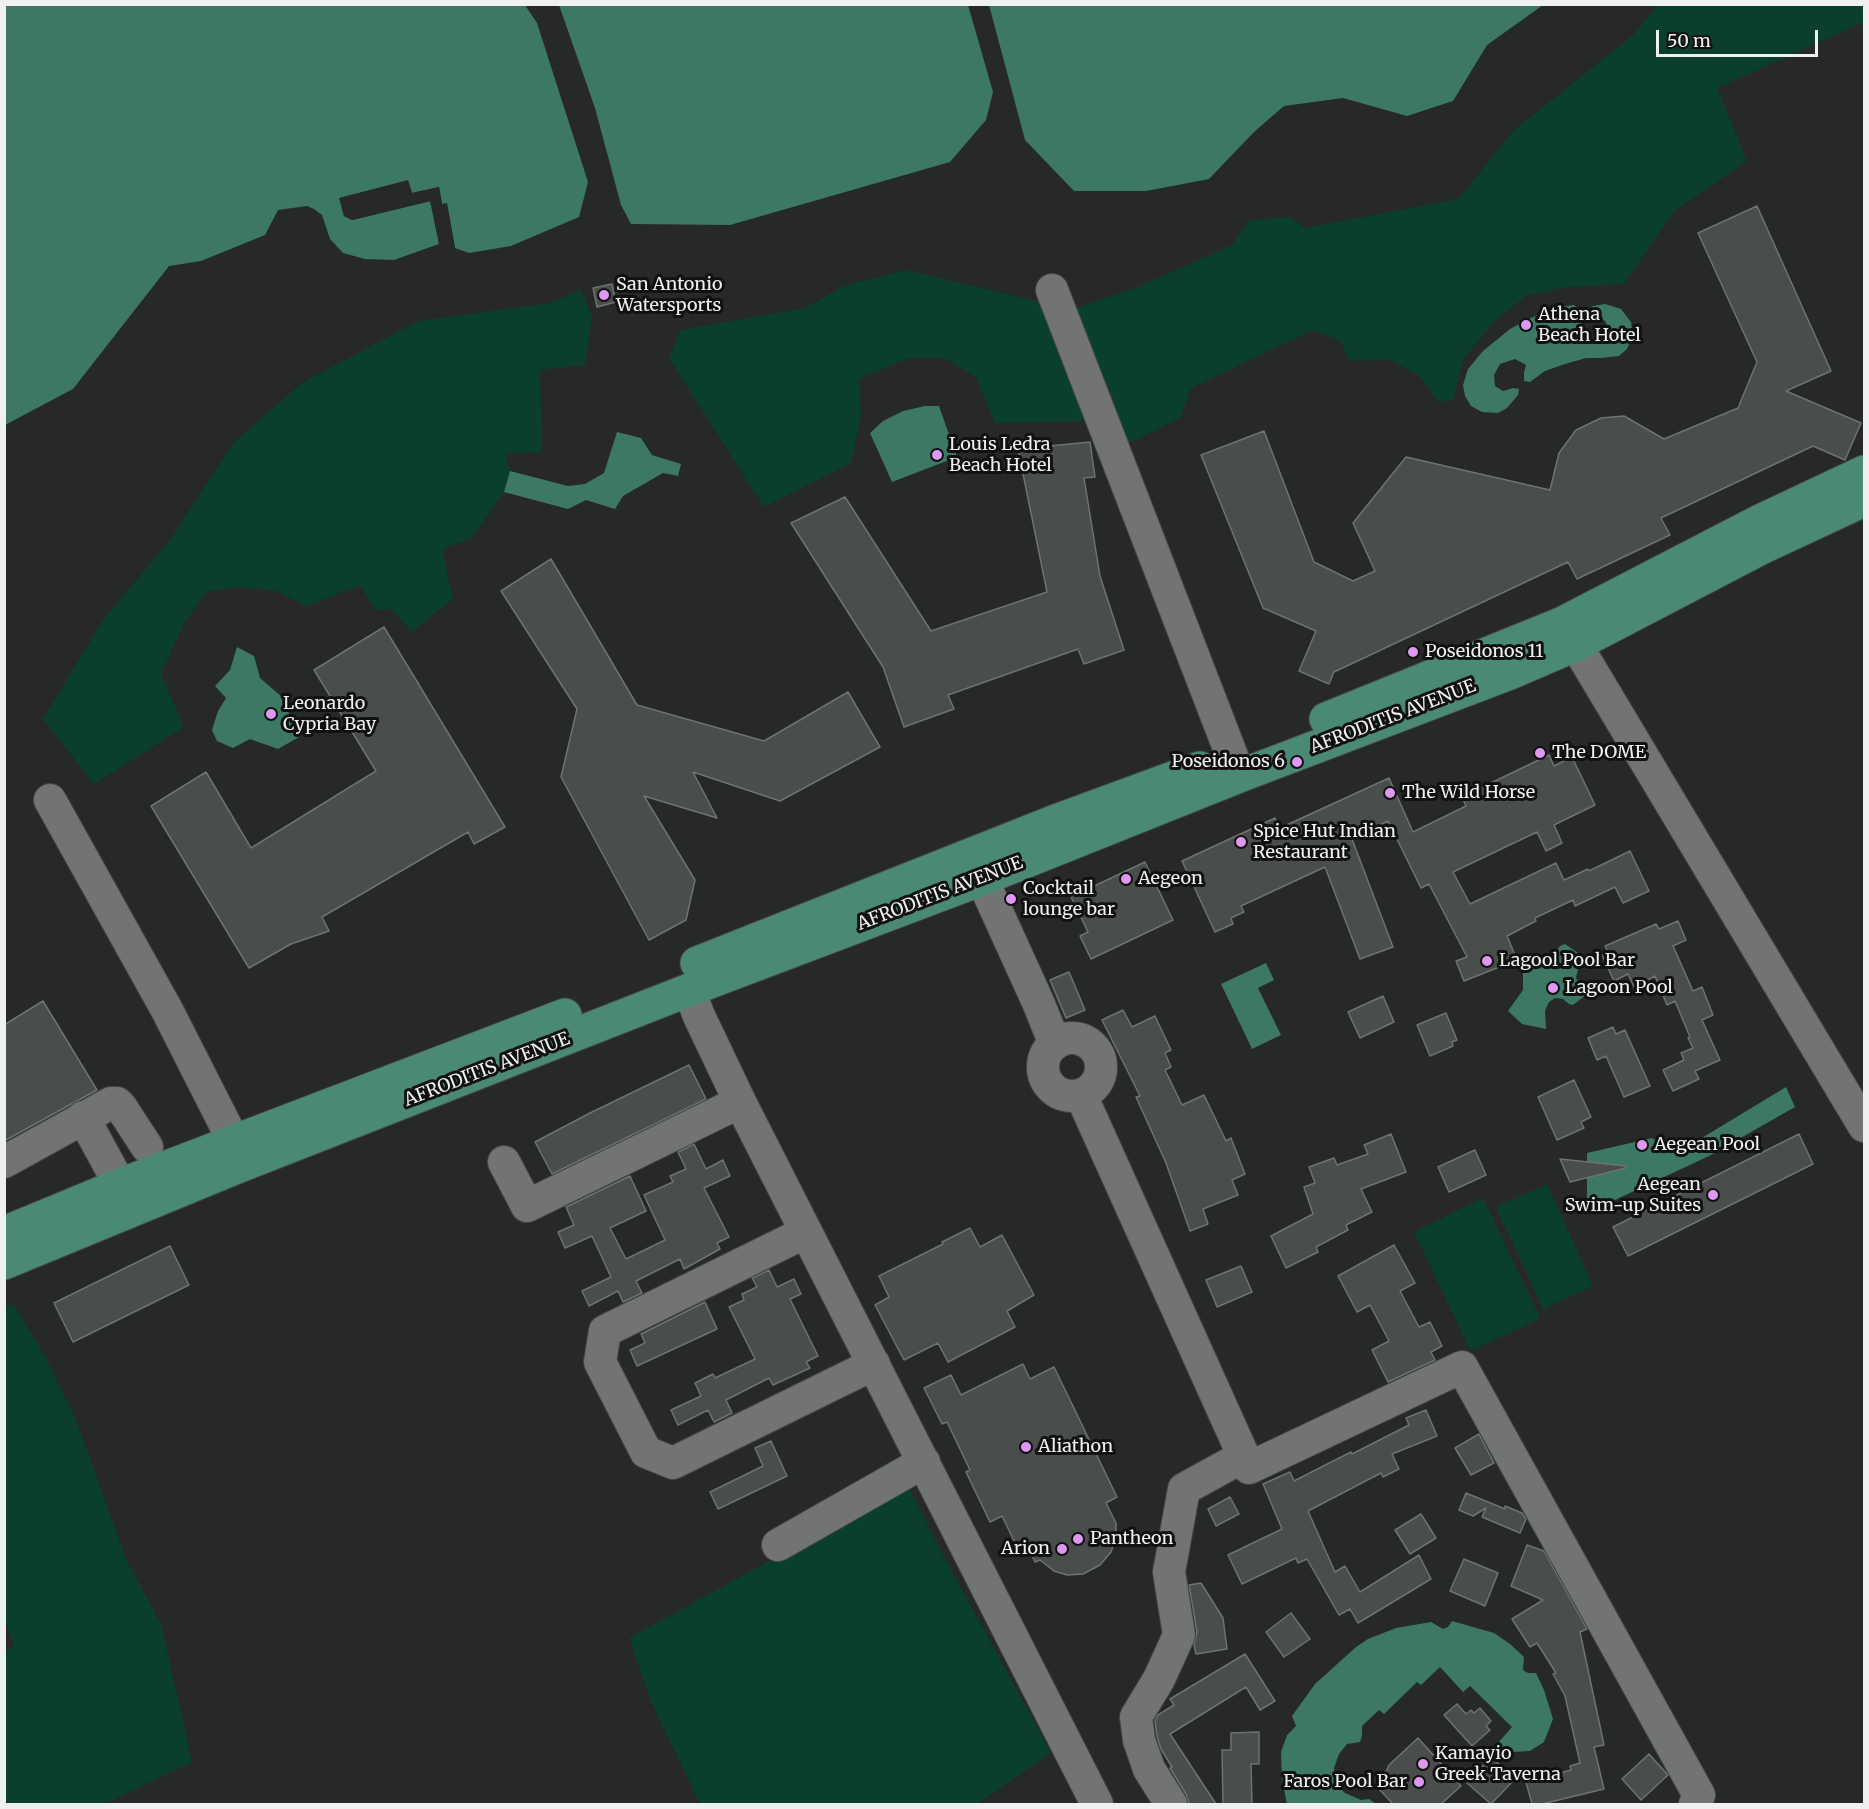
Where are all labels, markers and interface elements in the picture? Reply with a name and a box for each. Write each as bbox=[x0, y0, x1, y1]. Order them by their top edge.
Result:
scale bar bbox=[1659, 18, 1821, 56]
text: 50 m bbox=[1667, 29, 1711, 52]
place label: San Antonio Watersports bbox=[616, 274, 723, 316]
marker: San Antonio Watersports bbox=[597, 288, 611, 302]
place label: Athena Beach Hotel bbox=[1538, 304, 1641, 346]
marker: Athena Beach Hotel bbox=[1519, 318, 1533, 332]
place label: Louis Ledra Beach Hotel bbox=[949, 434, 1052, 476]
marker: Louis Ledra Beach Hotel bbox=[930, 448, 944, 462]
place label: Poseidonos 11 bbox=[1425, 641, 1543, 663]
marker: Poseidonos 11 bbox=[1406, 645, 1420, 659]
street label: AFRODITIS AVENUE bbox=[1307, 675, 1479, 759]
place label: Leonardo Cypria Bay bbox=[283, 693, 376, 736]
marker: Leonardo Cypria Bay bbox=[264, 707, 278, 721]
place label: The DOME bbox=[1552, 742, 1646, 764]
marker: The DOME bbox=[1533, 746, 1547, 760]
place label: Poseidonos 6 bbox=[1171, 751, 1285, 773]
marker: Poseidonos 6 bbox=[1290, 755, 1304, 769]
place label: The Wild Horse bbox=[1402, 782, 1535, 804]
marker: The Wild Horse bbox=[1383, 786, 1397, 800]
place label: Spice Hut Indian Restaurant bbox=[1253, 821, 1396, 864]
marker: Spice Hut Indian Restaurant bbox=[1234, 835, 1248, 849]
street label: AFRODITIS AVENUE bbox=[854, 852, 1026, 936]
place label: Aegeon bbox=[1138, 868, 1203, 890]
marker: Aegeon bbox=[1119, 872, 1133, 886]
place label: Cocktail lounge bar bbox=[1023, 878, 1115, 920]
marker: Cocktail lounge bar bbox=[1004, 892, 1018, 906]
place label: Lagool Pool Bar bbox=[1499, 950, 1635, 972]
marker: Lagool Pool Bar bbox=[1480, 954, 1494, 968]
place label: Lagoon Pool bbox=[1565, 977, 1673, 999]
marker: Lagoon Pool bbox=[1546, 981, 1560, 995]
street label: AFRODITIS AVENUE bbox=[401, 1028, 573, 1112]
place label: Aegean Pool bbox=[1654, 1134, 1760, 1156]
marker: Aegean Pool bbox=[1635, 1138, 1649, 1152]
place label: Aegean Swim-up Suites bbox=[1565, 1174, 1701, 1216]
marker: Aegean Swim-up Suites bbox=[1706, 1188, 1720, 1202]
place label: Aliathon bbox=[1038, 1436, 1113, 1458]
marker: Aliathon bbox=[1019, 1440, 1033, 1454]
place label: Pantheon bbox=[1090, 1528, 1173, 1550]
marker: Pantheon bbox=[1071, 1532, 1085, 1546]
place label: Arion bbox=[1001, 1538, 1050, 1560]
marker: Arion bbox=[1055, 1542, 1069, 1556]
place label: Kamayio Greek Taverna bbox=[1435, 1743, 1561, 1786]
marker: Kamayio Greek Taverna bbox=[1416, 1757, 1430, 1771]
place label: Faros Pool Bar bbox=[1283, 1771, 1407, 1793]
marker: Faros Pool Bar bbox=[1412, 1775, 1426, 1789]

